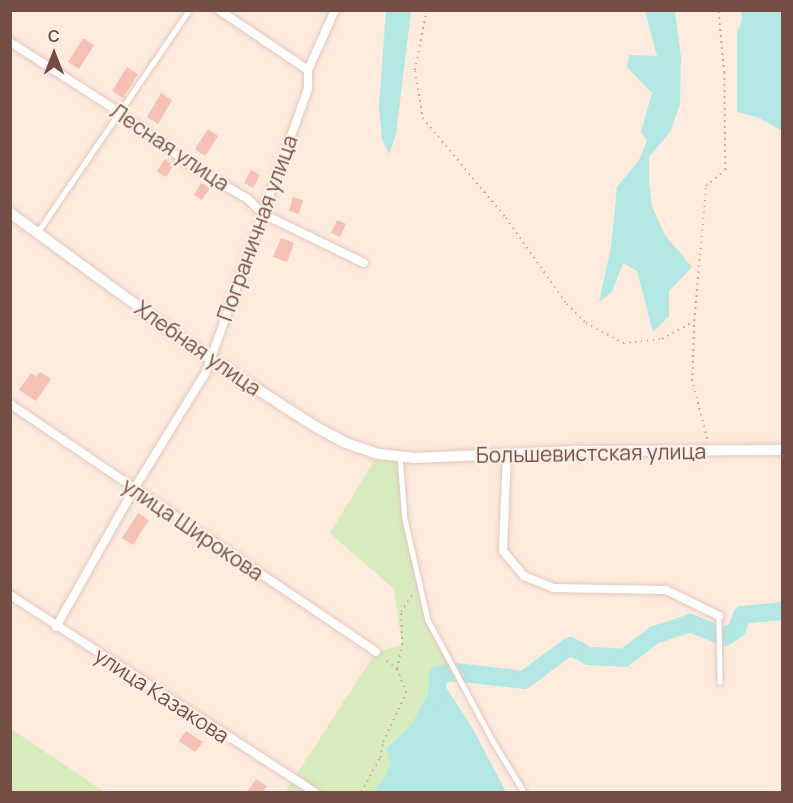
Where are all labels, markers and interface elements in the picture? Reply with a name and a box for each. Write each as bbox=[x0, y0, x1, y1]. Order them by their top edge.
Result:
north arrow bbox=[24, 24, 84, 84]
text: С bbox=[48, 25, 60, 47]
street label: Лесная улица bbox=[106, 98, 234, 196]
street label: Пограничная улица bbox=[212, 132, 302, 324]
street label: Хлебная улица bbox=[130, 295, 266, 401]
street label: Большевистская улица bbox=[476, 438, 706, 468]
street label: улица Широкова bbox=[118, 472, 268, 586]
street label: улица Казакова bbox=[90, 642, 234, 748]

